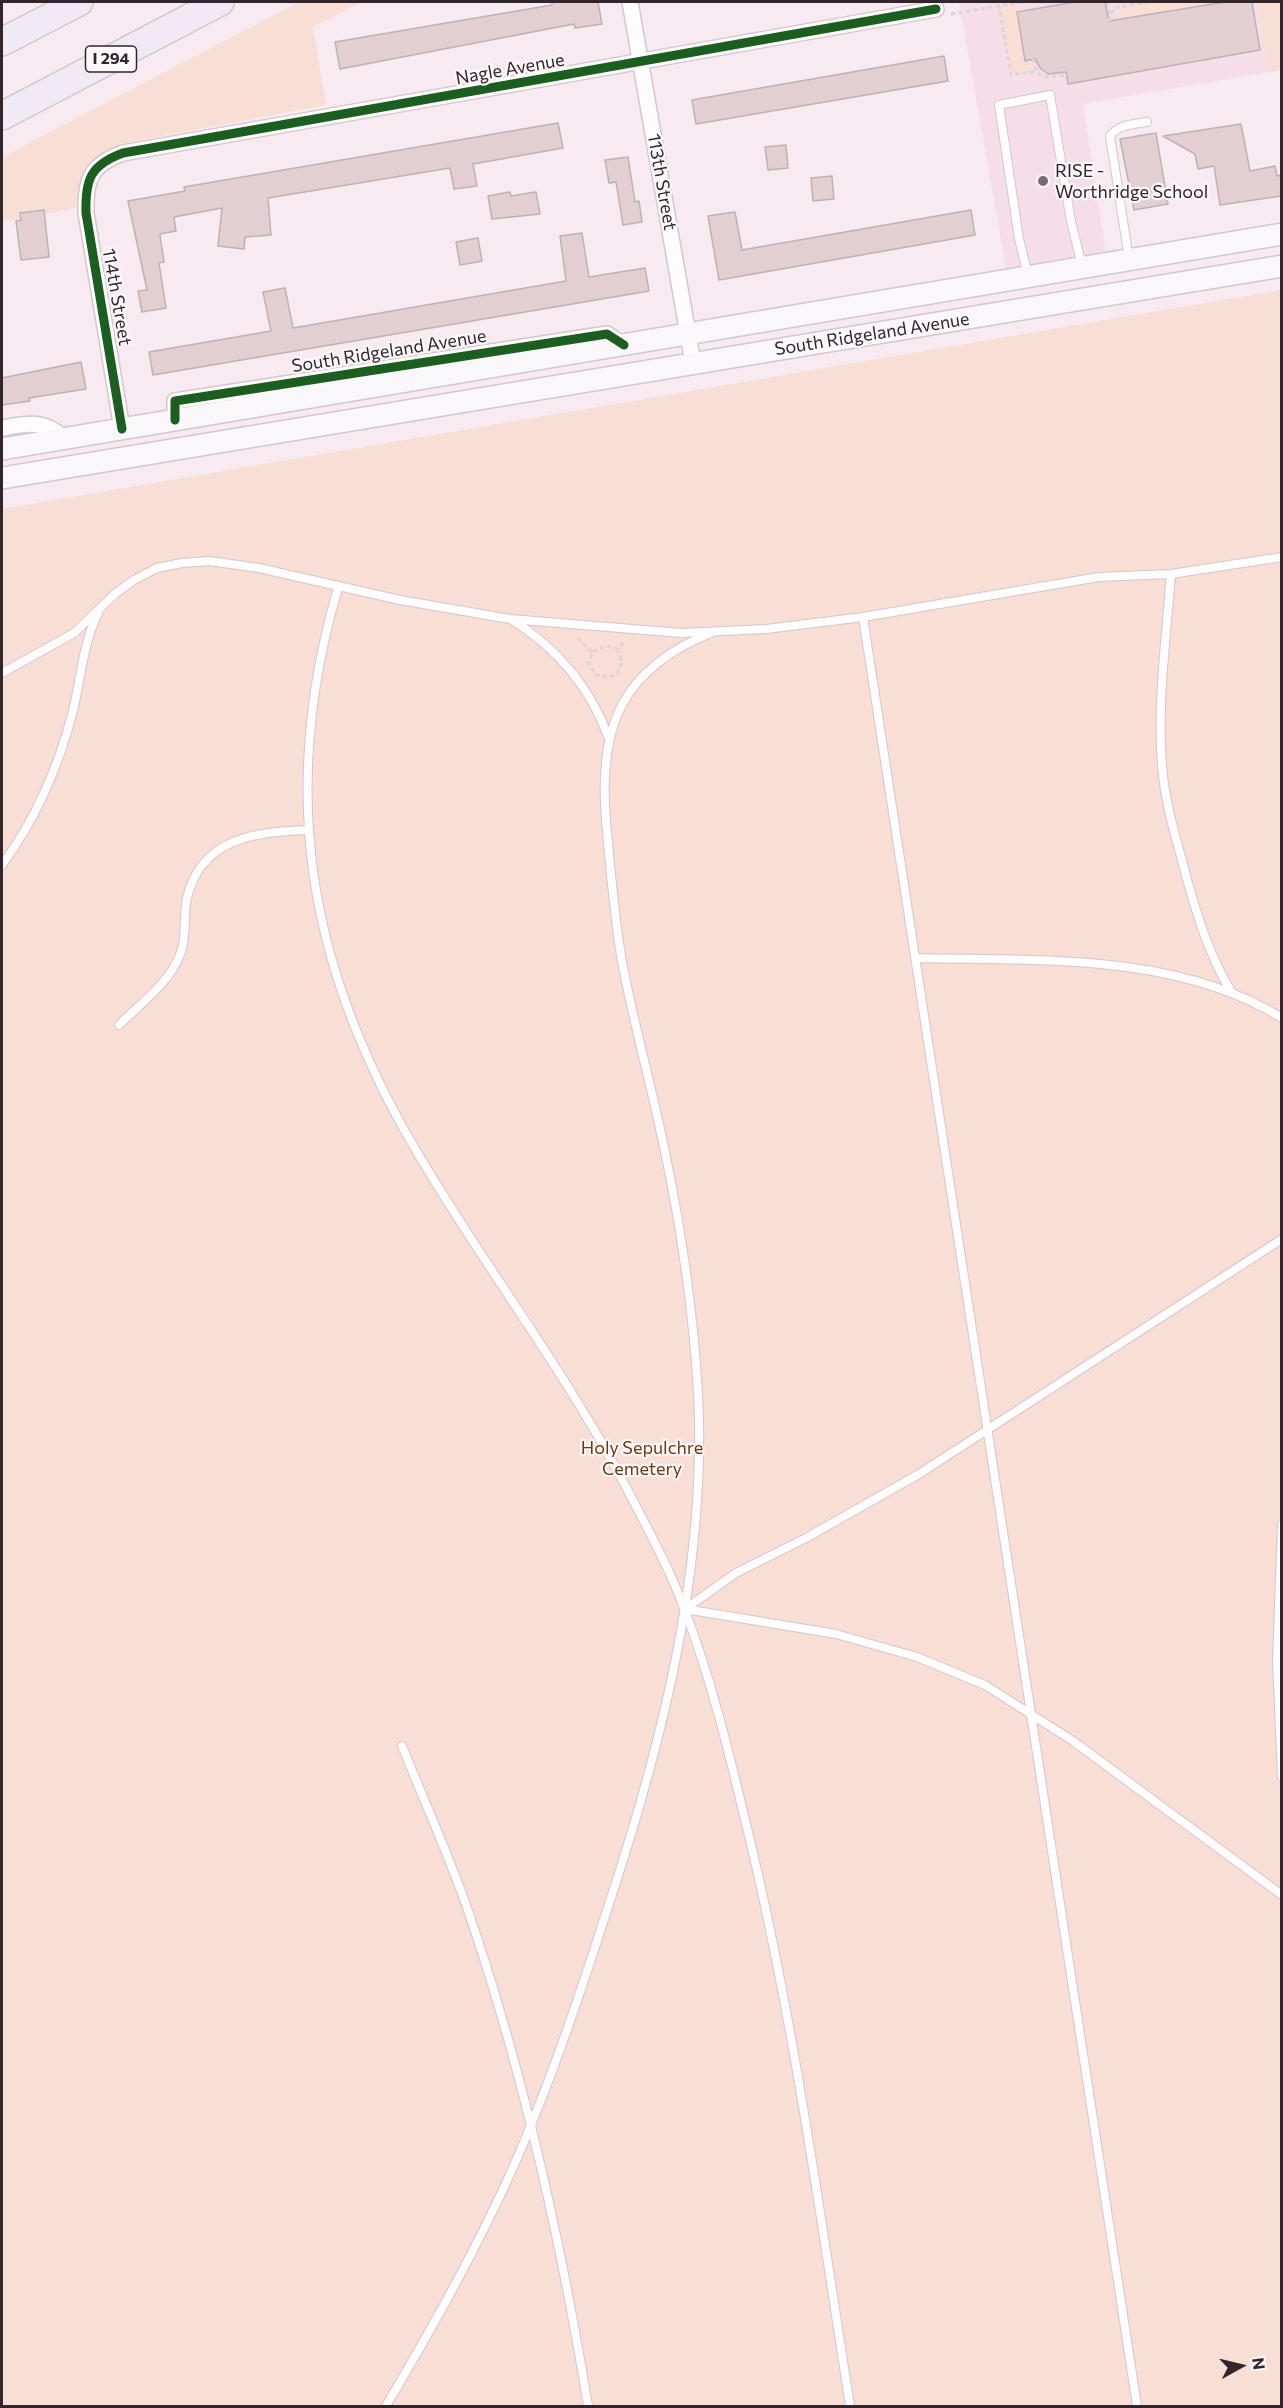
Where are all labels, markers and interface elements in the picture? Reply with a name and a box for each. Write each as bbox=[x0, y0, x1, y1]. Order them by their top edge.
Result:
road number: I 294 bbox=[86, 46, 136, 72]
street label: Nagle Avenue bbox=[454, 49, 566, 89]
street label: 113th Street bbox=[643, 132, 681, 232]
place label: RISE - Worthridge School bbox=[1055, 160, 1208, 202]
marker: RISE - Worthridge School bbox=[1036, 174, 1050, 188]
street label: 114th Street bbox=[98, 247, 136, 347]
street label: South Ridgeland Avenue bbox=[773, 308, 971, 360]
street label: South Ridgeland Avenue bbox=[290, 325, 488, 377]
park label: Holy Sepulchre Cemetery bbox=[581, 1437, 703, 1480]
north arrow bbox=[1211, 2336, 1271, 2396]
text: N bbox=[1249, 2356, 1270, 2371]

